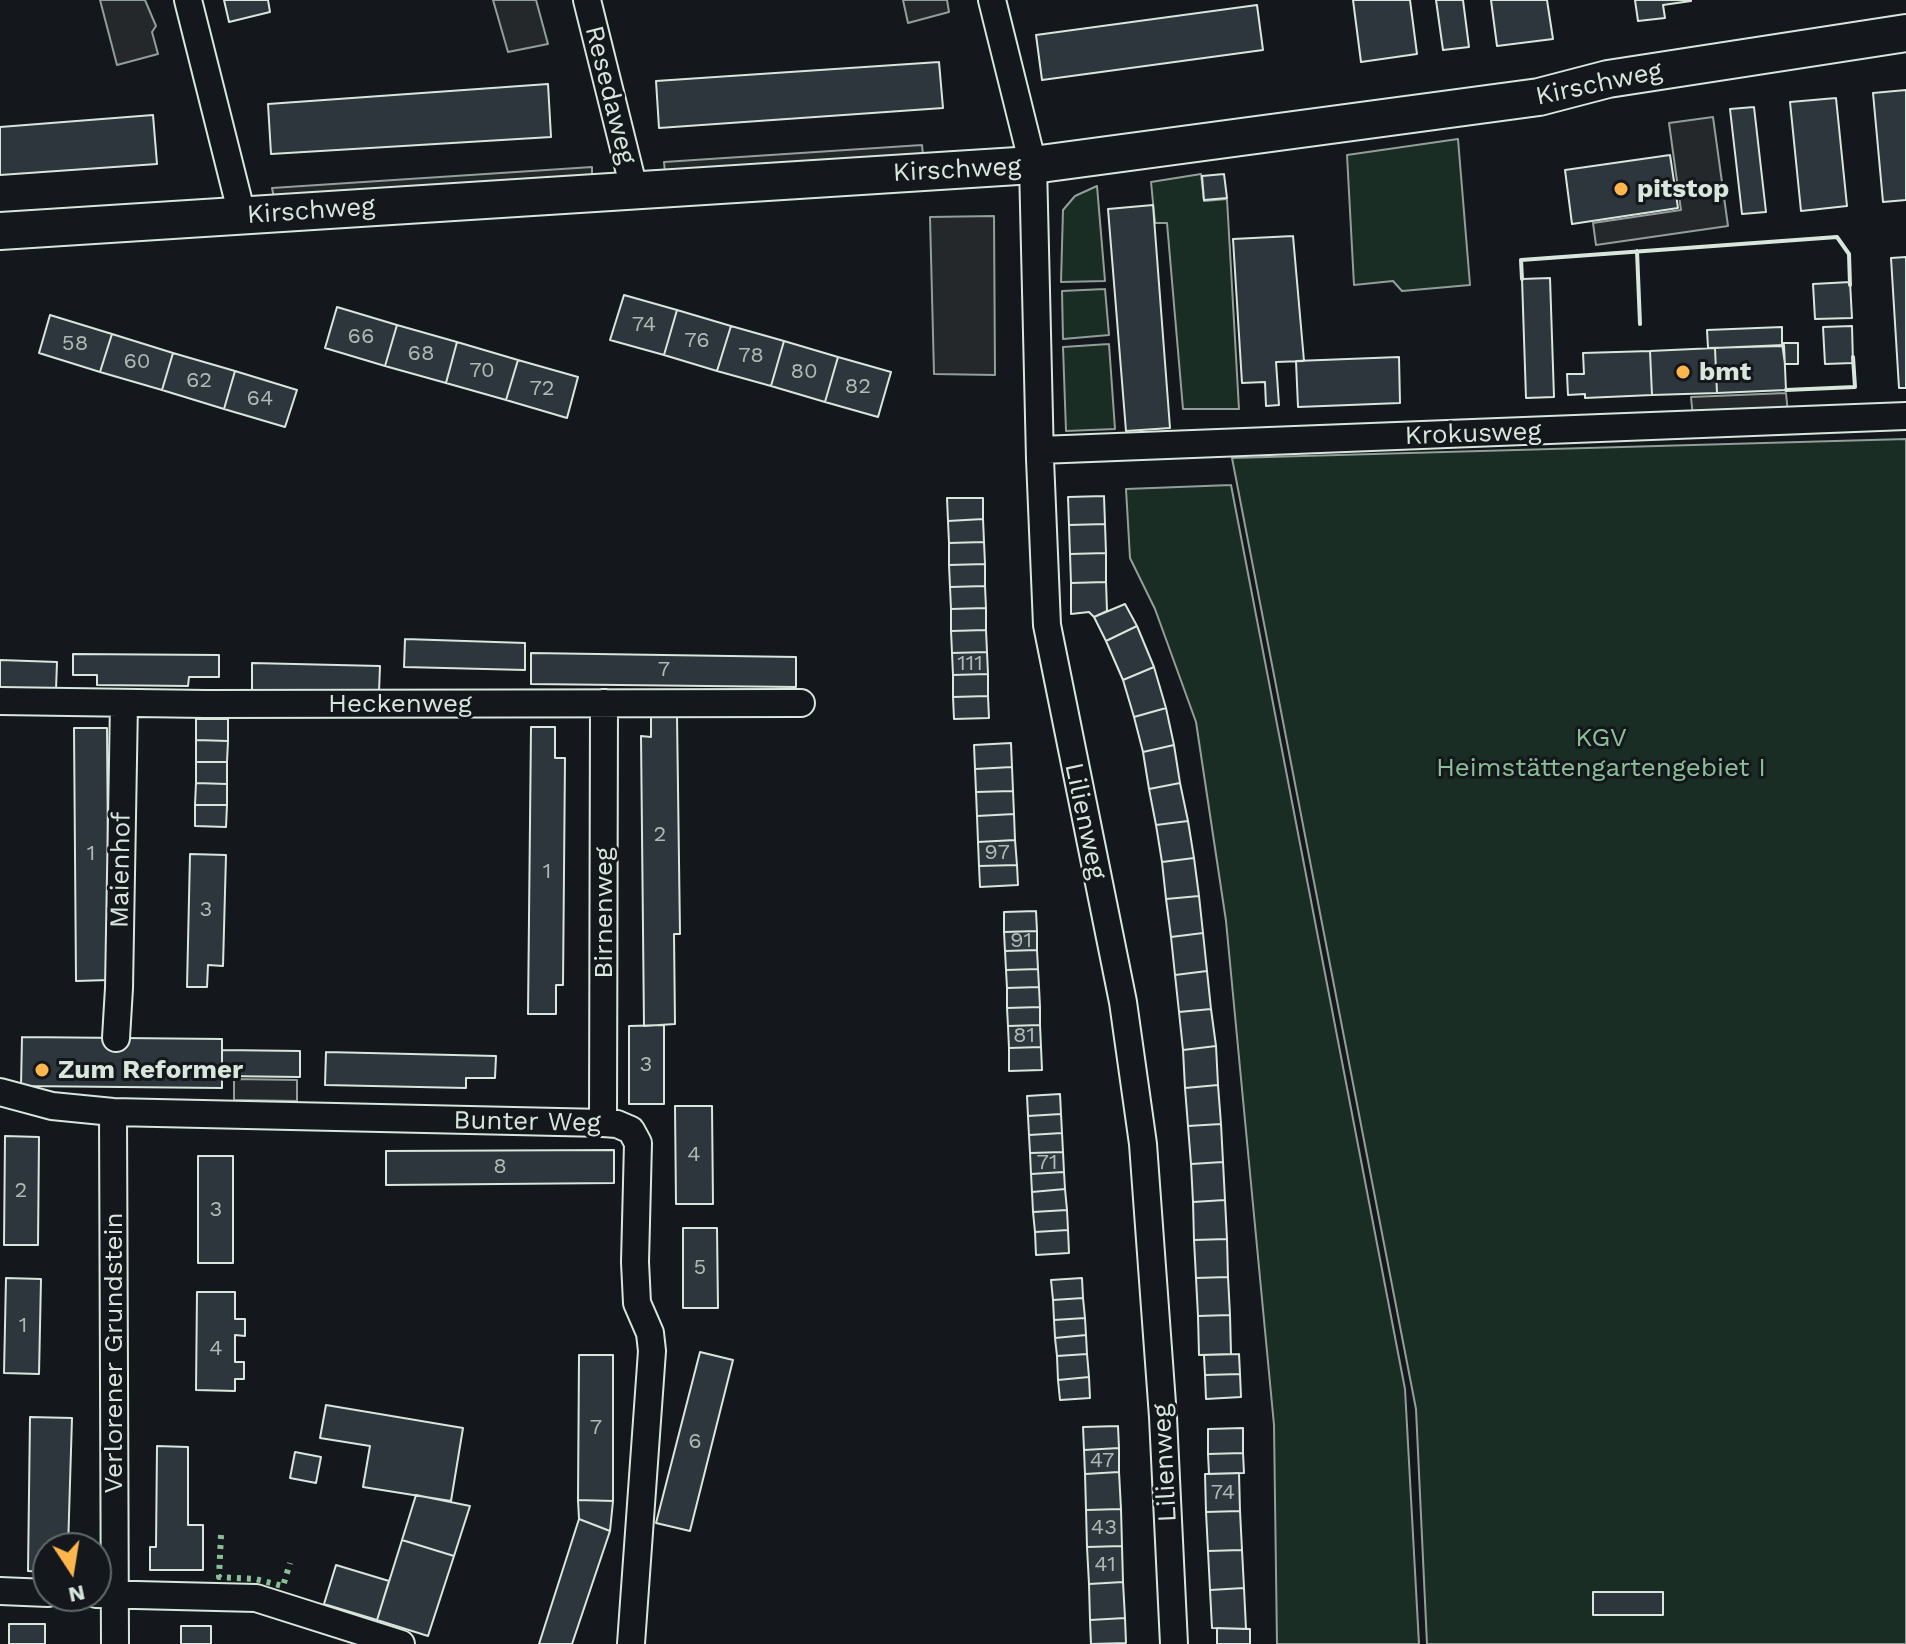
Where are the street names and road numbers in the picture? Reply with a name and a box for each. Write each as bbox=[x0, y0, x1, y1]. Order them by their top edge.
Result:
street label: Resedaweg bbox=[578, 23, 642, 167]
street label: Kirschweg bbox=[1533, 55, 1665, 113]
street label: Kirschweg bbox=[892, 151, 1022, 189]
street label: Kirschweg bbox=[246, 191, 376, 231]
street label: Krokusweg bbox=[1404, 416, 1542, 452]
street label: Heckenweg bbox=[328, 688, 472, 720]
street label: Lilienweg bbox=[1057, 760, 1113, 882]
street label: Maienhof bbox=[104, 812, 138, 928]
street label: Birnenweg bbox=[588, 847, 620, 979]
street label: Bunter Weg bbox=[453, 1105, 601, 1139]
street label: Verlorener Grundstein bbox=[98, 1212, 130, 1494]
street label: Lilienweg bbox=[1146, 1403, 1184, 1523]

